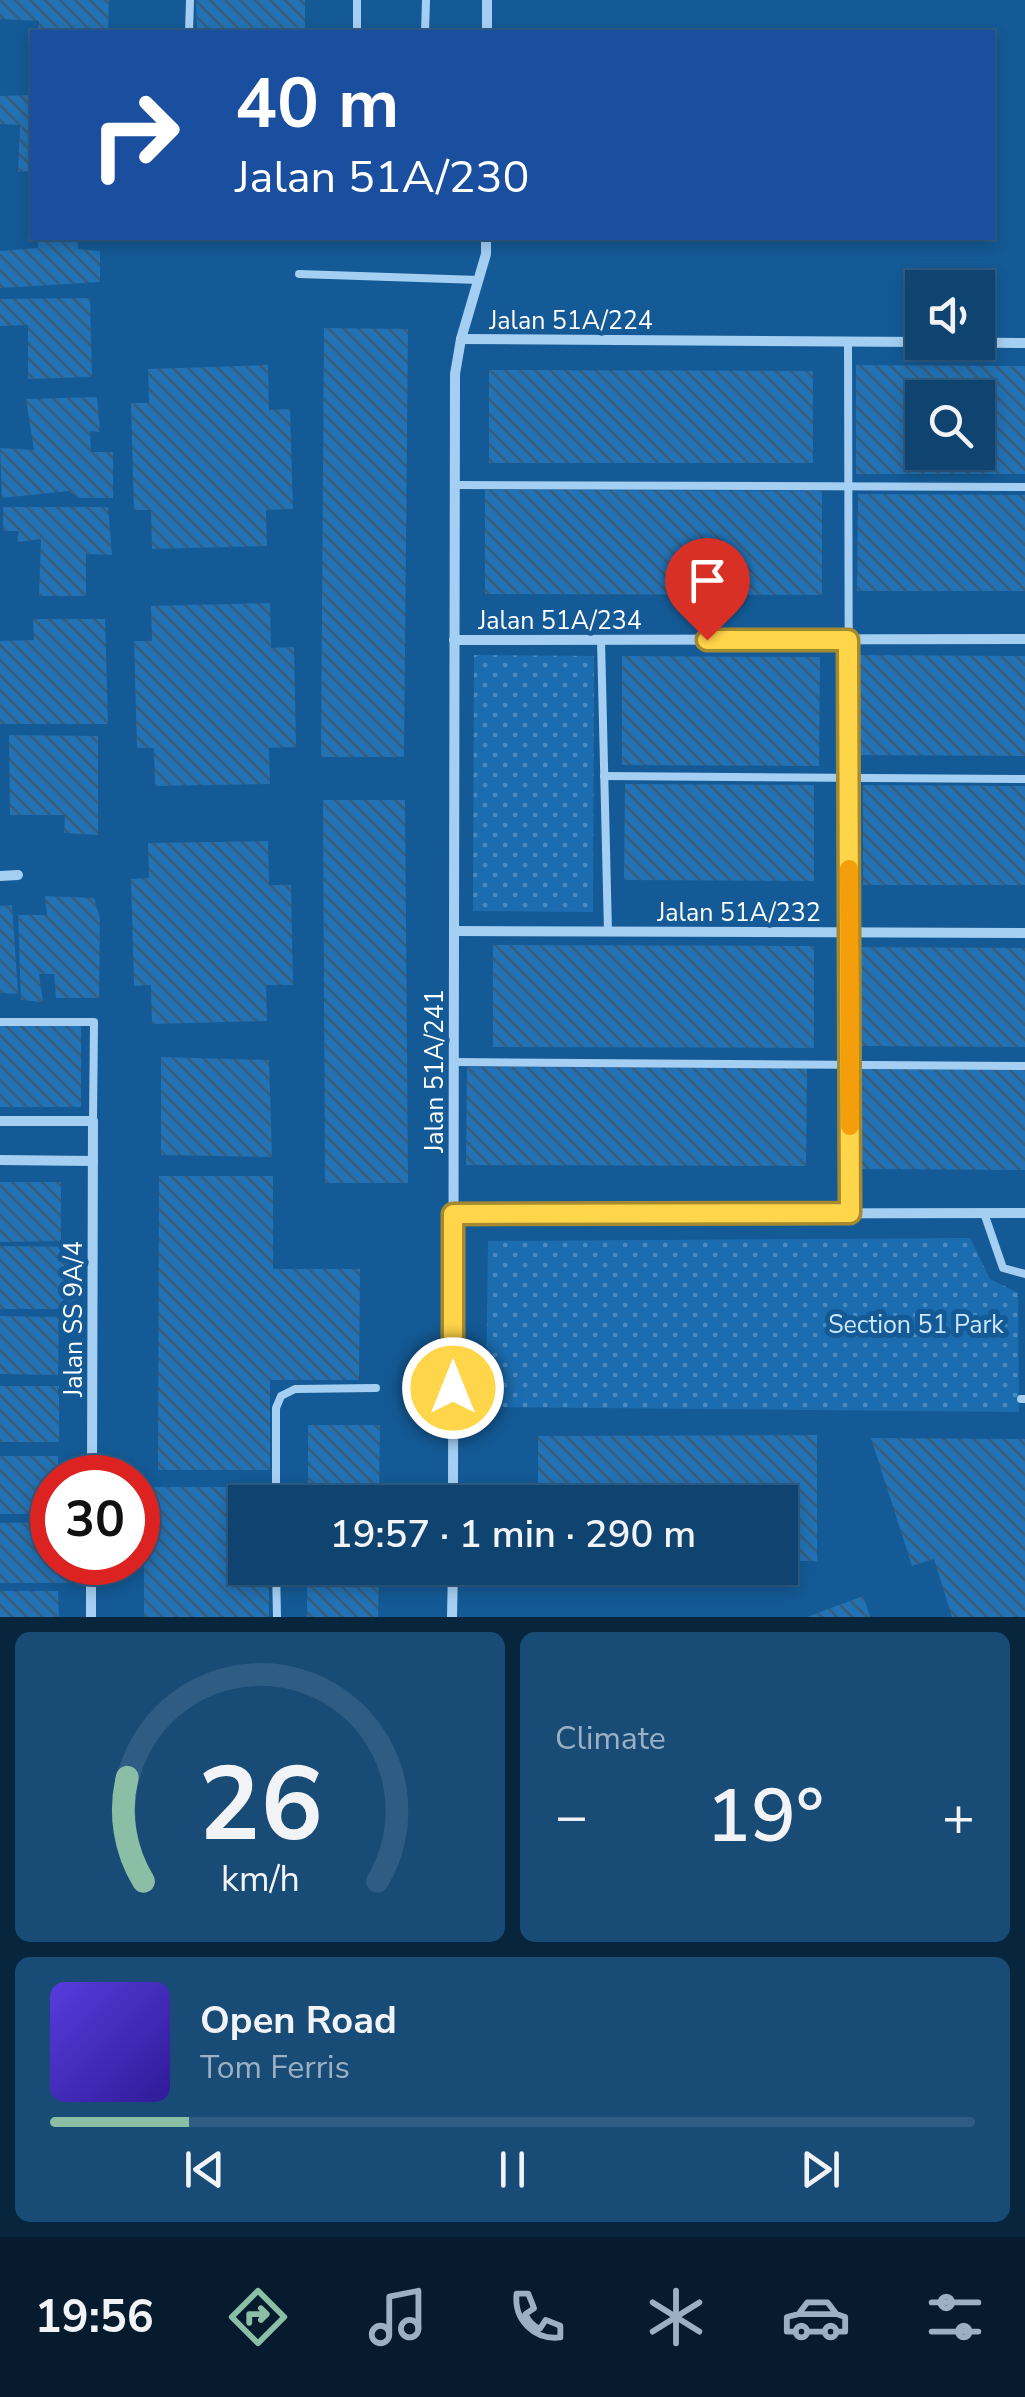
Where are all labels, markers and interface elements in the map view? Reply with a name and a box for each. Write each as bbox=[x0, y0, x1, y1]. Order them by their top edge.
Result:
text: 40 m bbox=[235, 56, 399, 152]
icon: right bbox=[70, 70, 200, 200]
text: Jalan 51A/230 bbox=[235, 147, 530, 208]
map controls bbox=[905, 270, 995, 470]
button: sound bbox=[905, 270, 995, 360]
street label: Jalan 51A/224 bbox=[488, 304, 653, 338]
button: search bbox=[905, 380, 995, 470]
pin bbox=[665, 538, 750, 641]
icon: arrive bbox=[680, 553, 735, 608]
street label: Jalan 51A/234 bbox=[477, 604, 642, 638]
street label: Jalan 51A/232 bbox=[656, 896, 821, 930]
street label: Jalan 51A/241 bbox=[418, 989, 452, 1154]
street label: Jalan SS 9A/4 bbox=[57, 1241, 91, 1398]
park label: Section 51 Park bbox=[828, 1308, 1004, 1342]
position arrow bbox=[401, 1336, 505, 1440]
speed limit sign: 30 bbox=[30, 1455, 160, 1585]
text: 19:57 · 1 min · 290 m bbox=[330, 1509, 696, 1560]
text: Climate bbox=[555, 1717, 666, 1760]
text: 26 bbox=[198, 1734, 322, 1876]
text: 19° bbox=[706, 1765, 824, 1867]
text: − bbox=[555, 1779, 588, 1854]
text: + bbox=[942, 1779, 975, 1854]
text: km/h bbox=[221, 1855, 299, 1904]
text: Open Road bbox=[200, 1995, 397, 2046]
text: Tom Ferris bbox=[200, 2046, 350, 2089]
icon: previous bbox=[177, 2142, 232, 2197]
icon: pause bbox=[485, 2142, 540, 2197]
icon: next bbox=[793, 2142, 848, 2197]
icon: directions bbox=[223, 2282, 293, 2352]
icon: music bbox=[363, 2282, 433, 2352]
icon: phone bbox=[502, 2282, 572, 2352]
icon: climate bbox=[641, 2282, 711, 2352]
icon: car bbox=[781, 2282, 851, 2352]
icon: filters bbox=[920, 2282, 990, 2352]
text: 19:56 bbox=[35, 2287, 154, 2348]

